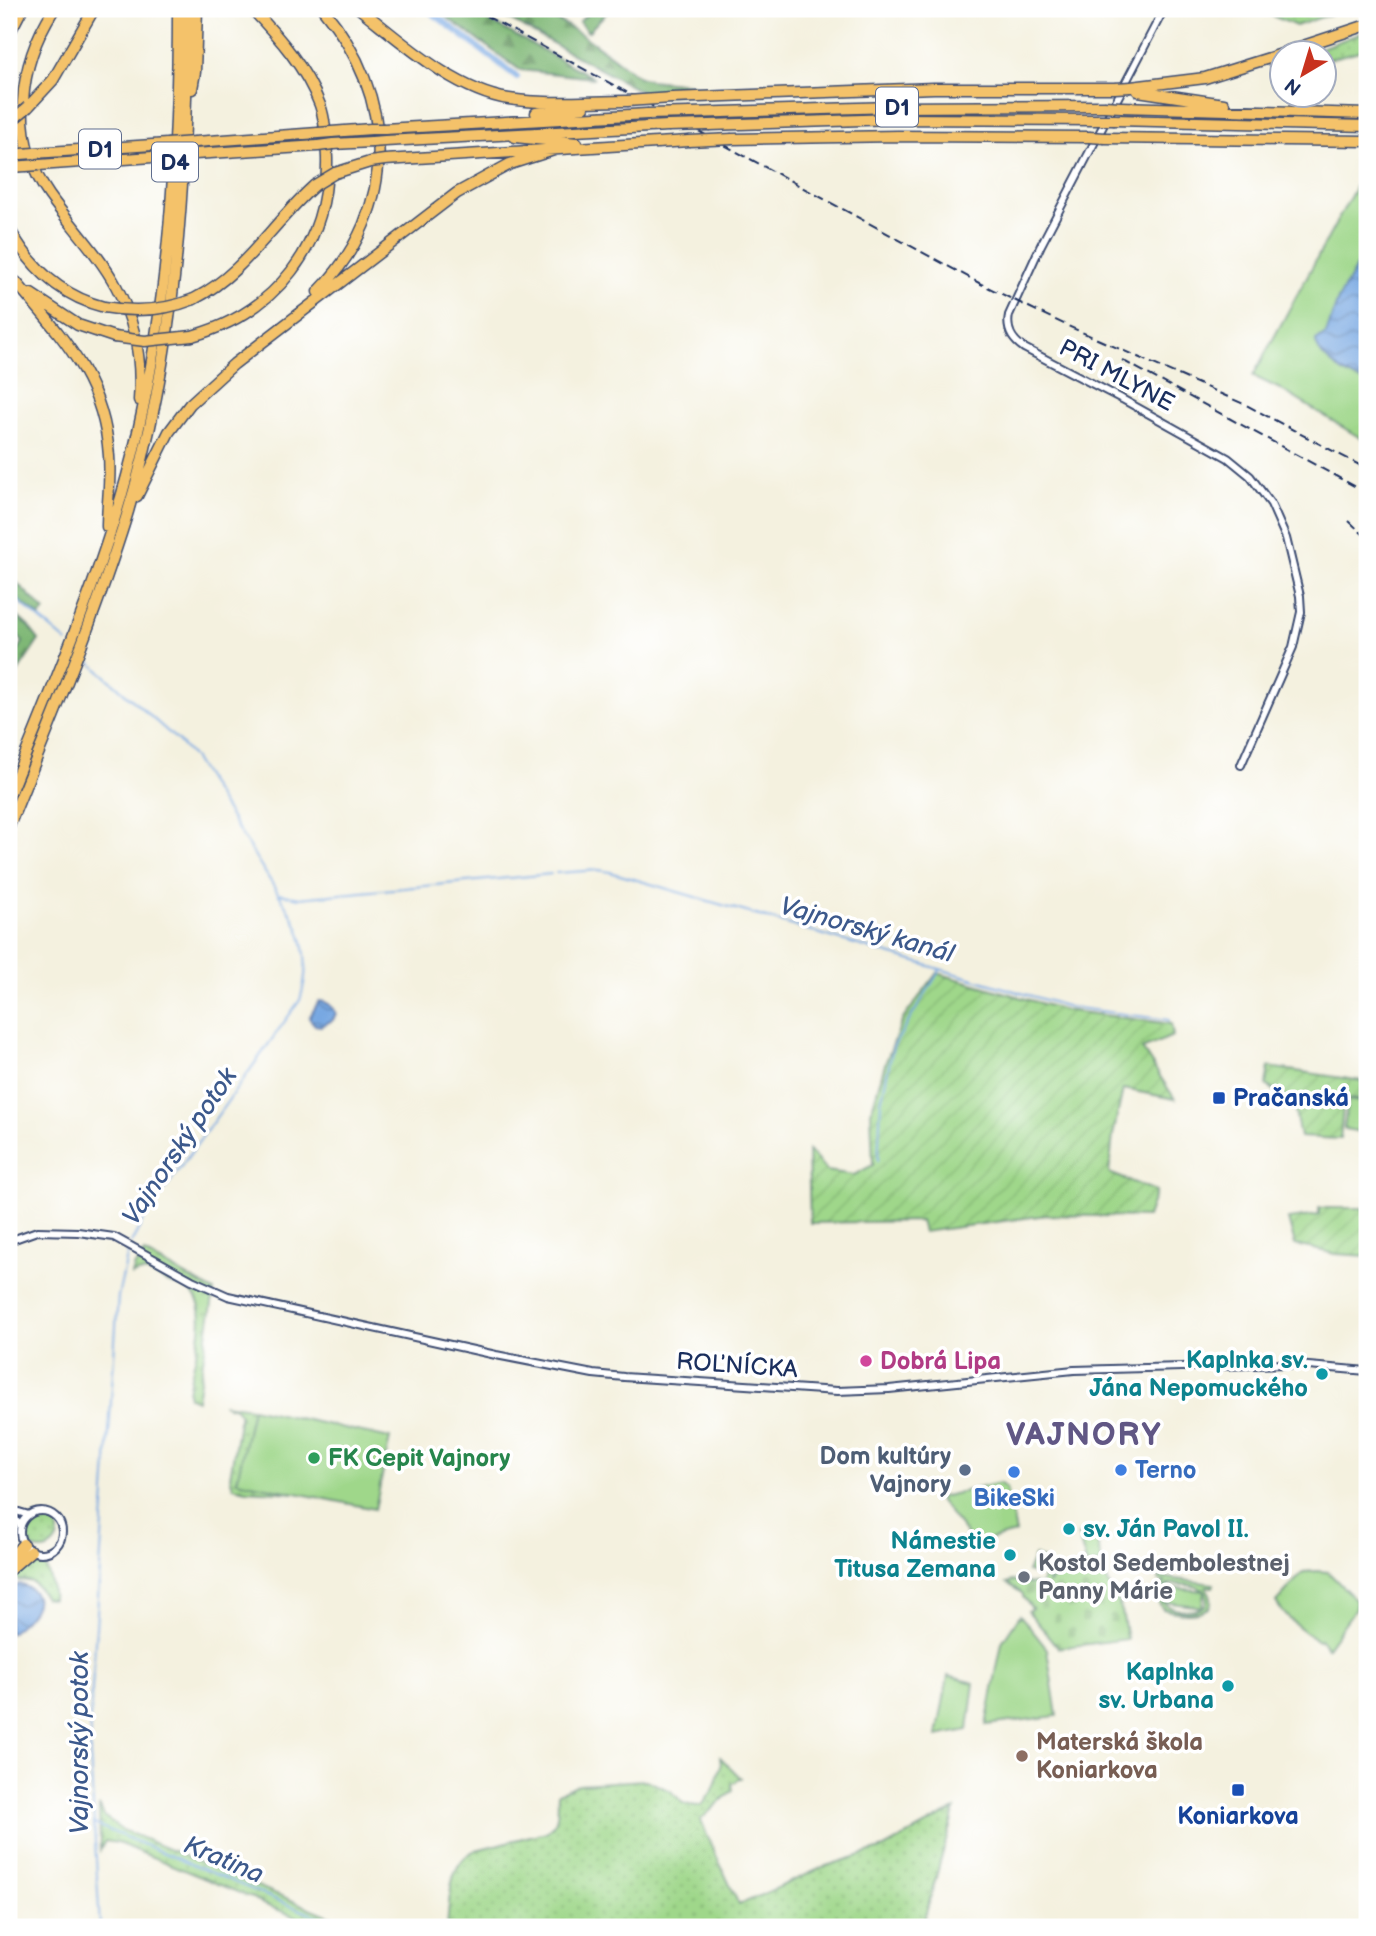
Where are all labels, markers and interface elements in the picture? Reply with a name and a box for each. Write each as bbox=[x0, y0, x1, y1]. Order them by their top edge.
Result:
north arrow bbox=[1268, 38, 1338, 108]
text: N bbox=[1281, 73, 1306, 100]
road number: D1 bbox=[876, 88, 918, 127]
road number: D1 bbox=[79, 130, 121, 168]
road number: D4 bbox=[152, 142, 198, 182]
street label: PRI MLYNE bbox=[1054, 333, 1179, 418]
water label: Vajnorský kanál bbox=[776, 891, 958, 970]
water label: Vajnorský potok bbox=[116, 1061, 245, 1231]
place label: Pračanská bbox=[1233, 1084, 1349, 1113]
marker: Pračanská bbox=[1211, 1090, 1227, 1106]
street label: ROĽNÍCKA bbox=[675, 1346, 799, 1384]
place label: Kaplnka sv. Jána Nepomuckého bbox=[1089, 1346, 1308, 1403]
place label: Dobrá Lipa bbox=[880, 1347, 1001, 1376]
marker: Dobrá Lipa bbox=[858, 1353, 874, 1369]
marker: Kaplnka sv. Jána Nepomuckého bbox=[1314, 1366, 1330, 1382]
district label: VAJNORY bbox=[1006, 1416, 1162, 1455]
place label: Dom kultúry Vajnory bbox=[820, 1442, 951, 1499]
place label: FK Cepit Vajnory bbox=[328, 1444, 510, 1473]
marker: FK Cepit Vajnory bbox=[306, 1450, 322, 1466]
place label: Terno bbox=[1135, 1456, 1196, 1485]
marker: Dom kultúry Vajnory bbox=[957, 1462, 973, 1478]
marker: Terno bbox=[1113, 1462, 1129, 1478]
marker: BikeSki bbox=[1006, 1464, 1022, 1480]
place label: BikeSki bbox=[973, 1484, 1055, 1513]
place label: sv. Ján Pavol II. bbox=[1083, 1515, 1249, 1544]
marker: sv. Ján Pavol II. bbox=[1061, 1521, 1077, 1537]
place label: Námestie Titusa Zemana bbox=[834, 1527, 996, 1584]
marker: Námestie Titusa Zemana bbox=[1002, 1547, 1018, 1563]
place label: Kostol Sedembolestnej Panny Márie bbox=[1038, 1549, 1290, 1606]
marker: Kostol Sedembolestnej Panny Márie bbox=[1016, 1569, 1032, 1585]
water label: Vajnorský potok bbox=[65, 1650, 96, 1835]
place label: Kaplnka sv. Urbana bbox=[1099, 1658, 1214, 1715]
marker: Kaplnka sv. Urbana bbox=[1220, 1678, 1236, 1694]
place label: Materská škola Koniarkova bbox=[1036, 1728, 1203, 1785]
marker: Materská škola Koniarkova bbox=[1014, 1748, 1030, 1764]
marker: Koniarkova bbox=[1230, 1782, 1246, 1798]
place label: Koniarkova bbox=[1177, 1802, 1299, 1831]
water label: Kratina bbox=[179, 1830, 268, 1891]

